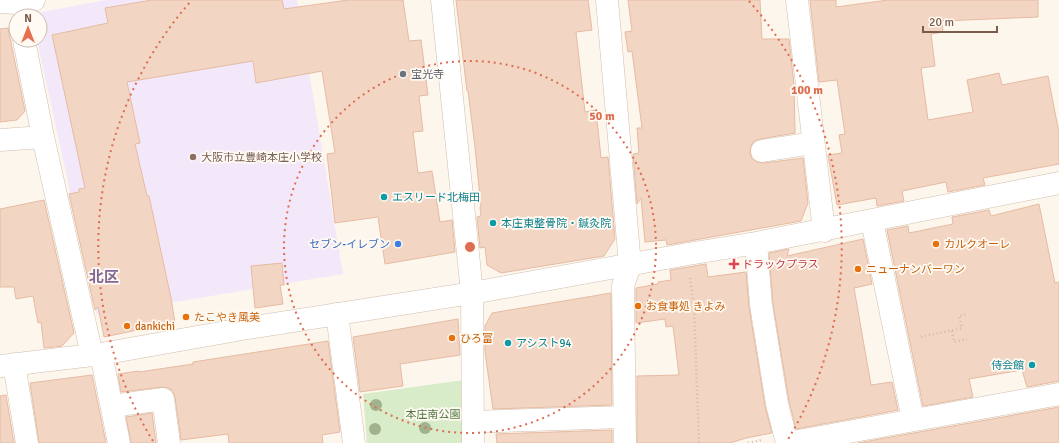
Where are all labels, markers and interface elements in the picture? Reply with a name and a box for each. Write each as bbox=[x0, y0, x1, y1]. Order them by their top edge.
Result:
north arrow bbox=[8, 8, 48, 48]
scale bar bbox=[923, 8, 997, 34]
text: N bbox=[24, 12, 32, 25]
text: 20 m bbox=[929, 15, 954, 30]
place label: 宝光寺 bbox=[411, 68, 444, 81]
marker: 宝光寺 bbox=[398, 69, 408, 79]
text: 100 m bbox=[791, 83, 823, 98]
text: 50 m bbox=[589, 109, 615, 124]
place label: 大阪市立豊崎本庄小学校 bbox=[201, 151, 322, 164]
marker: 大阪市立豊崎本庄小学校 bbox=[188, 152, 198, 162]
place label: エスリード北梅田 bbox=[392, 191, 480, 204]
marker: エスリード北梅田 bbox=[379, 192, 389, 202]
place label: 本庄東整骨院・鍼灸院 bbox=[501, 217, 611, 230]
marker: 本庄東整骨院・鍼灸院 bbox=[488, 218, 498, 228]
place label: セブン-イレブン bbox=[309, 238, 390, 251]
place label: カルクオーレ bbox=[944, 238, 1010, 251]
marker: セブン-イレブン bbox=[393, 239, 403, 249]
marker: カルクオーレ bbox=[931, 239, 941, 249]
centre of rings bbox=[463, 240, 477, 254]
place label: ドラックプラス bbox=[742, 258, 819, 271]
marker: ドラックプラス bbox=[729, 259, 739, 269]
place label: ニューナンバーワン bbox=[866, 263, 965, 276]
marker: ニューナンバーワン bbox=[853, 264, 863, 274]
district label: 北区 bbox=[89, 268, 119, 286]
place label: お食事処 きよみ bbox=[646, 300, 725, 313]
marker: お食事処 きよみ bbox=[633, 301, 643, 311]
place label: たこやき風美 bbox=[194, 311, 260, 324]
marker: たこやき風美 bbox=[181, 312, 191, 322]
place label: dankichi bbox=[135, 320, 175, 333]
marker: dankichi bbox=[122, 321, 132, 331]
place label: ひろ富 bbox=[460, 332, 493, 345]
marker: ひろ富 bbox=[447, 333, 457, 343]
place label: アシスト94 bbox=[516, 337, 571, 350]
marker: アシスト94 bbox=[503, 338, 513, 348]
place label: 侍会館 bbox=[991, 359, 1024, 372]
marker: 侍会館 bbox=[1027, 360, 1037, 370]
park label: 本庄南公園 bbox=[406, 408, 461, 421]

